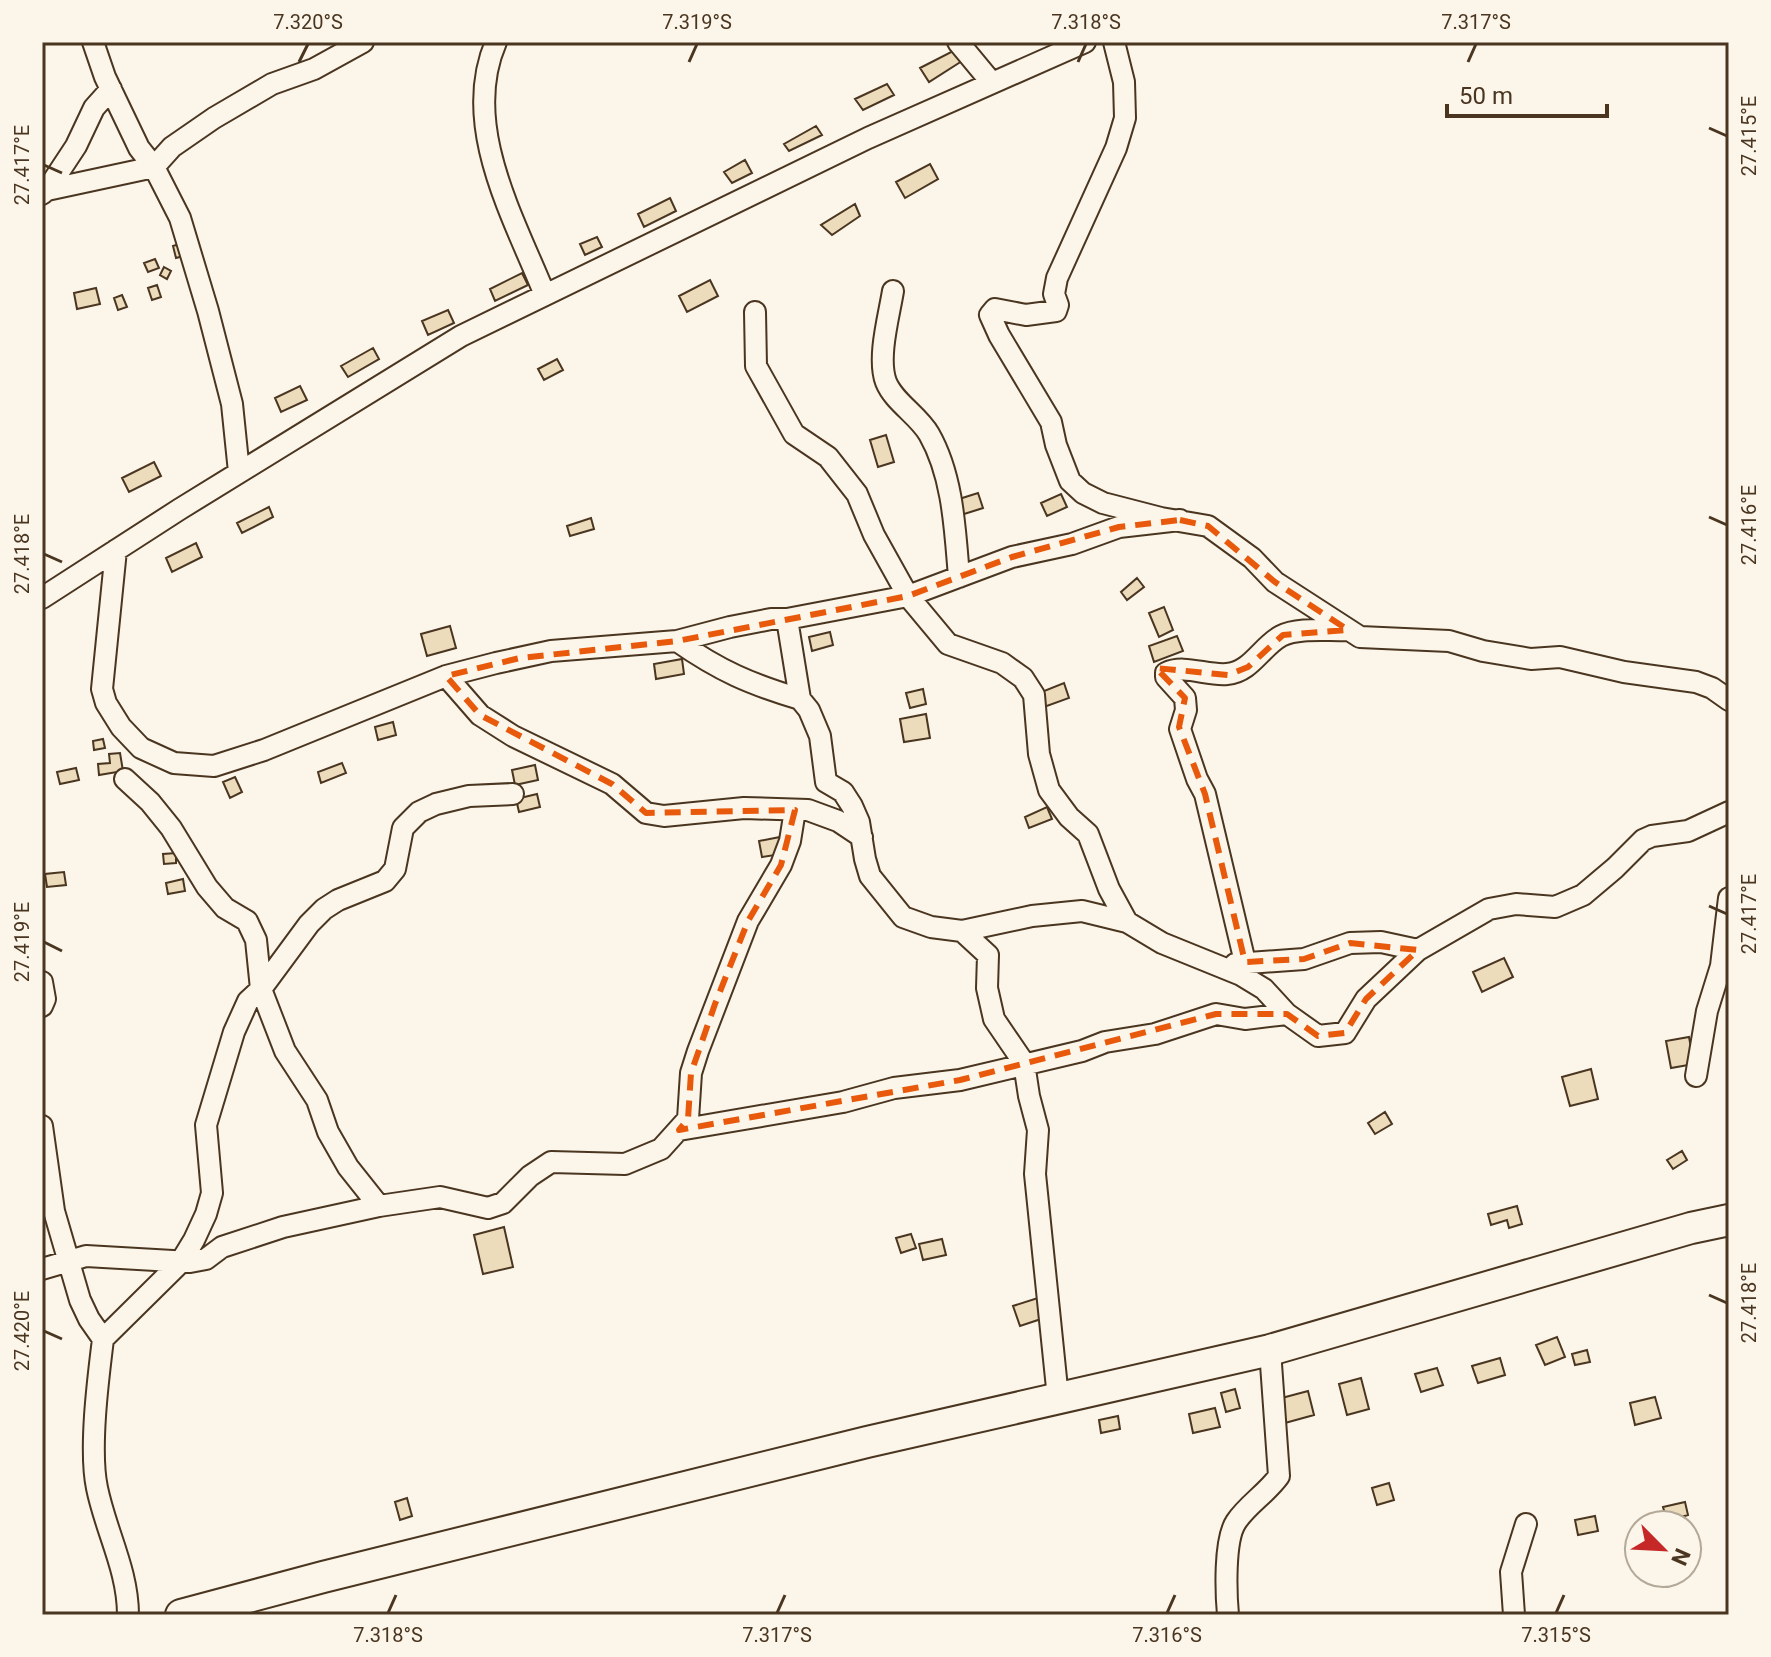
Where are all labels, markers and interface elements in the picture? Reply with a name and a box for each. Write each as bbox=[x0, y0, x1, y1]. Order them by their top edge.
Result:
text: 7.320°S bbox=[273, 10, 343, 34]
text: 7.319°S bbox=[662, 10, 732, 34]
text: 7.318°S bbox=[1051, 10, 1121, 34]
text: 7.317°S bbox=[1441, 10, 1511, 34]
scale bar bbox=[1447, 68, 1607, 118]
text: 50 m bbox=[1459, 82, 1513, 110]
text: 27.415°E bbox=[1737, 96, 1761, 176]
text: 27.417°E bbox=[10, 125, 34, 205]
text: 27.416°E bbox=[1737, 485, 1761, 565]
text: 27.418°E bbox=[10, 514, 34, 594]
text: 27.417°E bbox=[1737, 874, 1761, 954]
text: 27.419°E bbox=[10, 902, 34, 982]
text: 27.418°E bbox=[1737, 1263, 1761, 1343]
text: 27.420°E bbox=[10, 1291, 34, 1371]
north arrow bbox=[1623, 1509, 1703, 1589]
text: N bbox=[1666, 1545, 1695, 1569]
text: 7.318°S bbox=[353, 1623, 423, 1647]
text: 7.317°S bbox=[742, 1623, 812, 1647]
text: 7.316°S bbox=[1132, 1623, 1202, 1647]
text: 7.315°S bbox=[1521, 1623, 1591, 1647]

